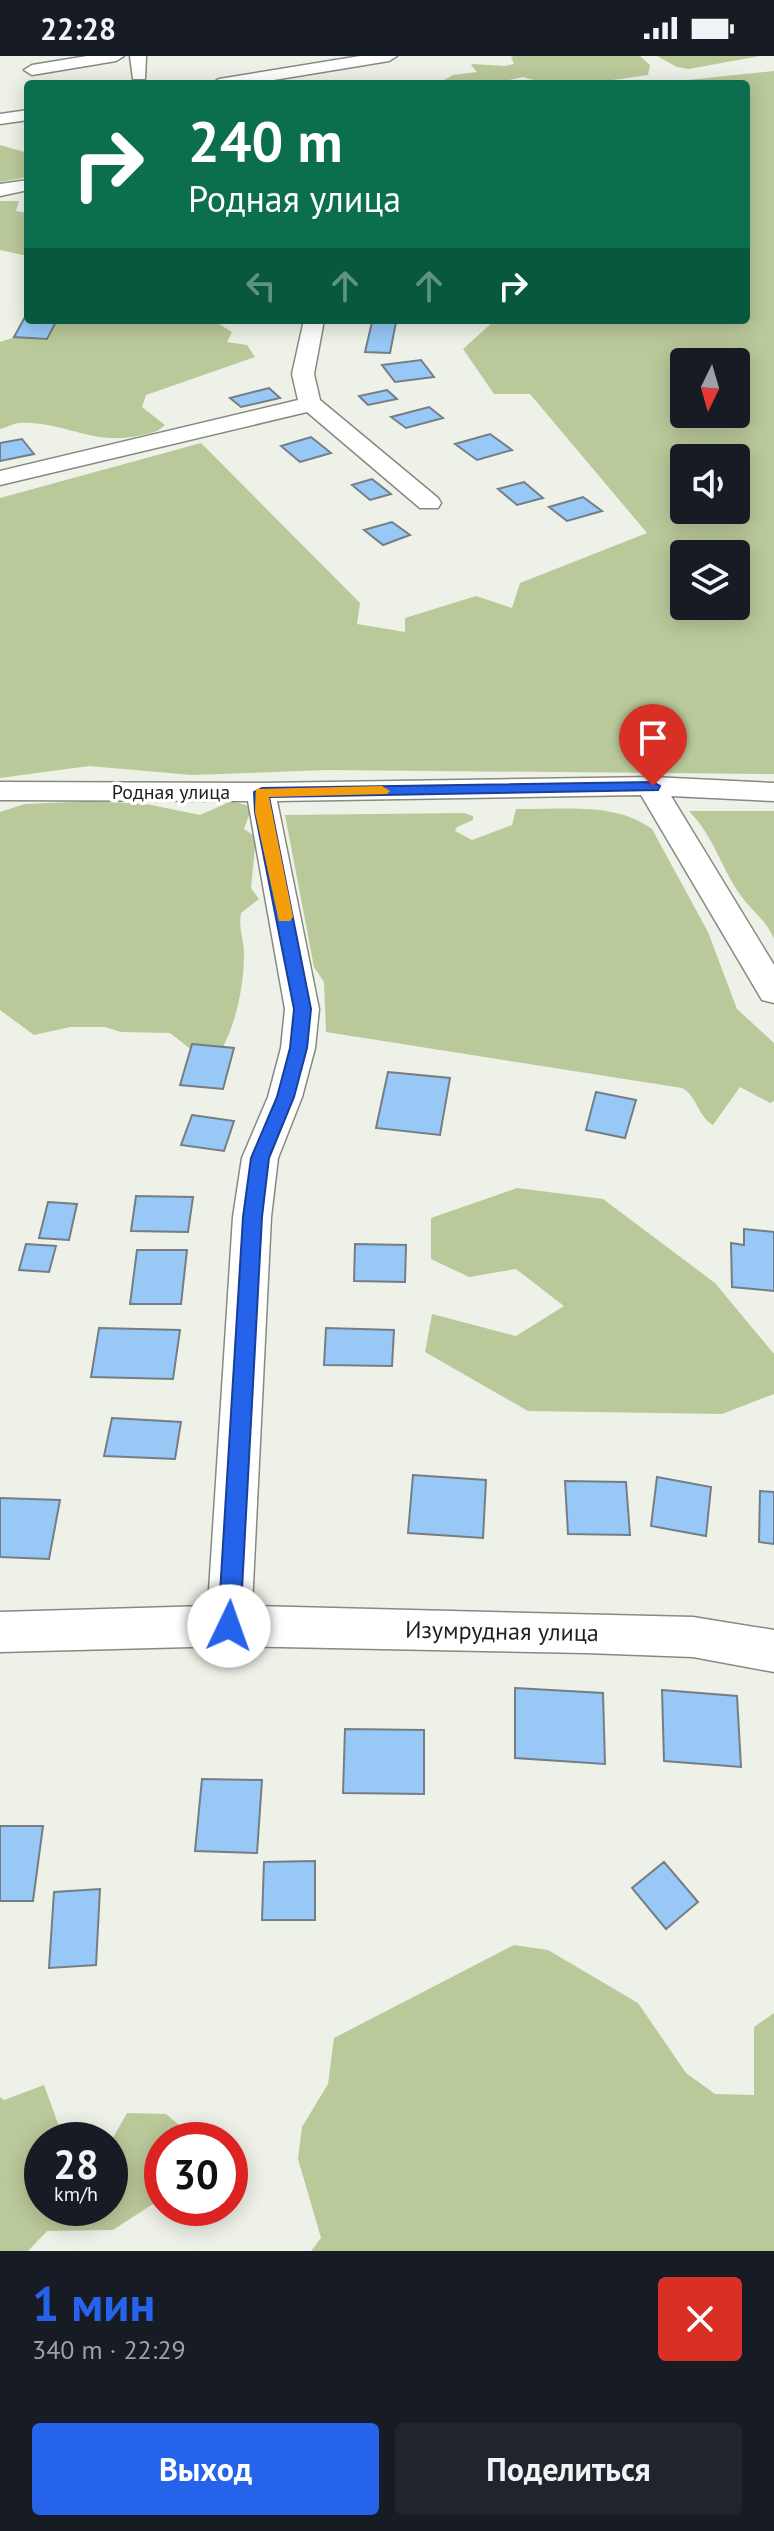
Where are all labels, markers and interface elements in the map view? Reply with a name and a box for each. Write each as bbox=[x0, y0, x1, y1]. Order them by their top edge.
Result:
text: 22:28 bbox=[40, 9, 116, 48]
text: 240 m bbox=[188, 105, 343, 177]
icon: right bbox=[56, 112, 160, 216]
text: Родная улица bbox=[188, 175, 401, 222]
icon: left bbox=[239, 264, 283, 308]
icon: ahead bbox=[323, 264, 367, 308]
icon: ahead bbox=[407, 264, 451, 308]
icon: right bbox=[491, 264, 535, 308]
north arrow bbox=[670, 348, 750, 428]
map controls bbox=[670, 348, 750, 620]
button: sound bbox=[670, 444, 750, 524]
button: layers bbox=[670, 540, 750, 620]
pin bbox=[619, 704, 687, 786]
icon: arrive bbox=[631, 716, 675, 760]
street label: Родная улица bbox=[112, 779, 230, 805]
position arrow bbox=[187, 1584, 271, 1668]
street label: Изумрудная улица bbox=[405, 1614, 599, 1648]
speed limit sign: 30 bbox=[144, 2122, 248, 2226]
text: 28 bbox=[53, 2138, 99, 2190]
text: km/h bbox=[54, 2181, 98, 2207]
text: 1 мин bbox=[32, 2272, 155, 2334]
button: close bbox=[658, 2277, 742, 2361]
text: 340 m · 22:29 bbox=[32, 2333, 186, 2366]
button: Выход bbox=[32, 2423, 379, 2515]
button: Поделиться bbox=[395, 2423, 742, 2515]

